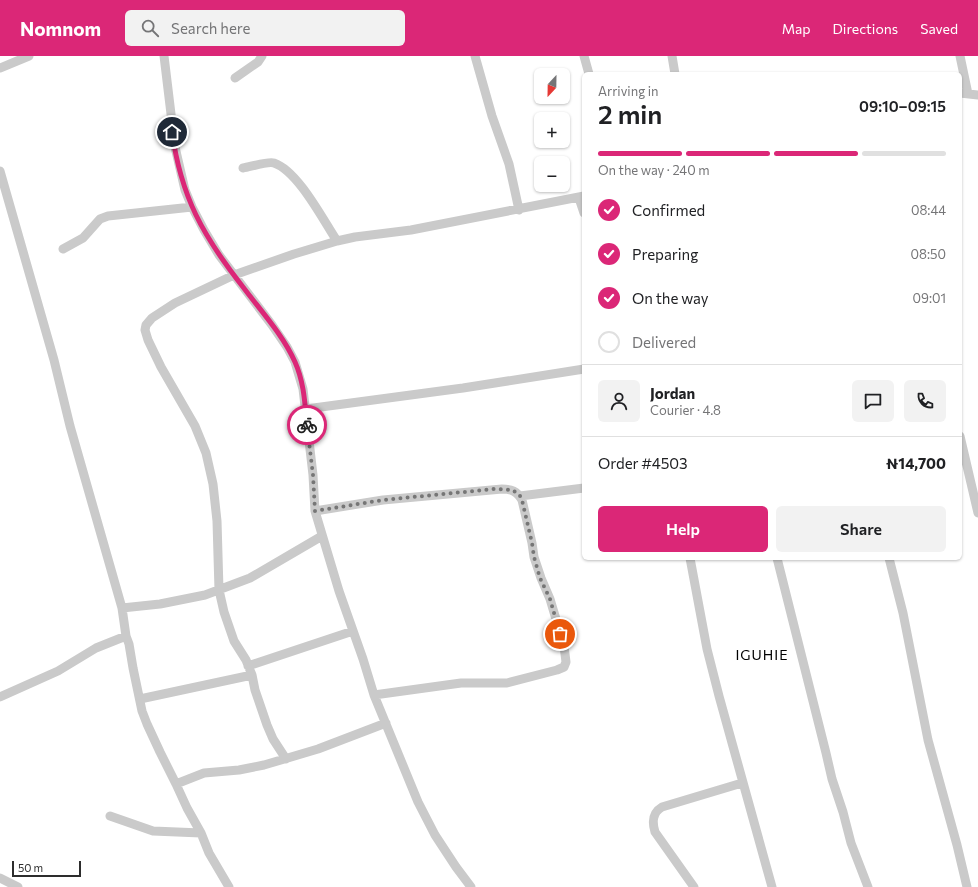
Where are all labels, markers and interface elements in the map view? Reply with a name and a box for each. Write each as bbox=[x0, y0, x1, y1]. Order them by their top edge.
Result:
search box bbox=[125, 10, 405, 46]
text: Nomnom bbox=[20, 17, 101, 40]
icon: search bbox=[139, 17, 161, 39]
text: Search here bbox=[171, 19, 250, 37]
text: Map bbox=[782, 20, 811, 37]
text: Directions bbox=[833, 20, 898, 37]
text: Saved bbox=[920, 20, 958, 37]
north arrow bbox=[534, 68, 570, 104]
map controls bbox=[534, 68, 570, 192]
text: Arriving in bbox=[598, 83, 658, 99]
text: 09:10–09:15 bbox=[859, 97, 946, 115]
text: 2 min bbox=[598, 98, 662, 129]
button: + bbox=[534, 112, 570, 148]
pin bbox=[155, 115, 189, 149]
icon: home bbox=[161, 121, 183, 143]
button: − bbox=[534, 156, 570, 192]
text: On the way · 240 m bbox=[598, 162, 710, 178]
icon: check bbox=[598, 199, 620, 221]
text: Confirmed bbox=[632, 201, 705, 219]
text: 08:44 bbox=[911, 202, 946, 218]
icon: check bbox=[598, 243, 620, 265]
text: Preparing bbox=[632, 245, 698, 263]
text: 08:50 bbox=[911, 246, 946, 262]
icon: check bbox=[598, 287, 620, 309]
text: On the way bbox=[632, 289, 709, 307]
text: 09:01 bbox=[913, 290, 946, 306]
text: Delivered bbox=[632, 333, 696, 351]
button: person bbox=[598, 380, 640, 422]
button: chat bbox=[852, 380, 894, 422]
button: phone bbox=[904, 380, 946, 422]
text: Jordan bbox=[650, 384, 695, 402]
text: Courier · 4.8 bbox=[650, 402, 721, 418]
courier bbox=[287, 405, 327, 445]
icon: bike bbox=[296, 414, 318, 436]
text: Order #4503 bbox=[598, 454, 688, 472]
text: ₦14,700 bbox=[886, 454, 946, 472]
button: Help bbox=[598, 506, 768, 552]
button: Share bbox=[776, 506, 946, 552]
pin bbox=[543, 617, 577, 651]
icon: bag bbox=[549, 623, 571, 645]
district label: IGUHIE bbox=[735, 646, 789, 663]
scale bar bbox=[12, 859, 81, 878]
text: 50 m bbox=[18, 861, 43, 874]

